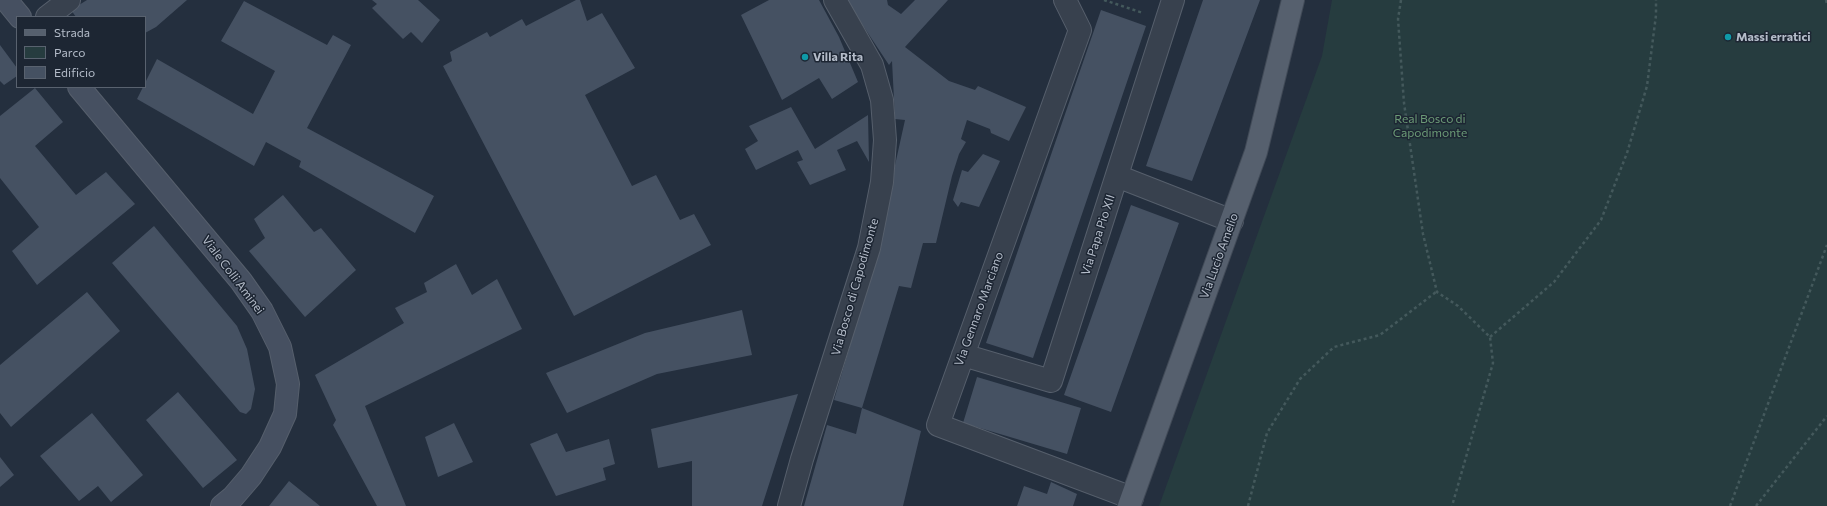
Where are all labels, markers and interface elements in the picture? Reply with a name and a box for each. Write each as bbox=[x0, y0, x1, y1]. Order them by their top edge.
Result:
legend bbox=[16, 16, 146, 88]
text: Strada bbox=[54, 25, 90, 39]
place label: Massi erratici bbox=[1736, 30, 1811, 44]
marker: Massi erratici bbox=[1723, 32, 1733, 42]
text: Parco bbox=[54, 45, 86, 59]
place label: Villa Rita bbox=[813, 50, 863, 64]
marker: Villa Rita bbox=[800, 52, 810, 62]
text: Edificio bbox=[54, 65, 95, 79]
park label: Real Bosco di Capodimonte bbox=[1393, 112, 1467, 140]
street label: Via Papa Pio XII bbox=[1078, 193, 1118, 277]
street label: Via Lucio Amelio bbox=[1197, 211, 1241, 301]
street label: Via Bosco di Capodimonte bbox=[828, 217, 882, 357]
street label: Viale Colli Aminei bbox=[199, 233, 267, 317]
street label: Via Gennaro Marciano bbox=[952, 250, 1006, 368]

